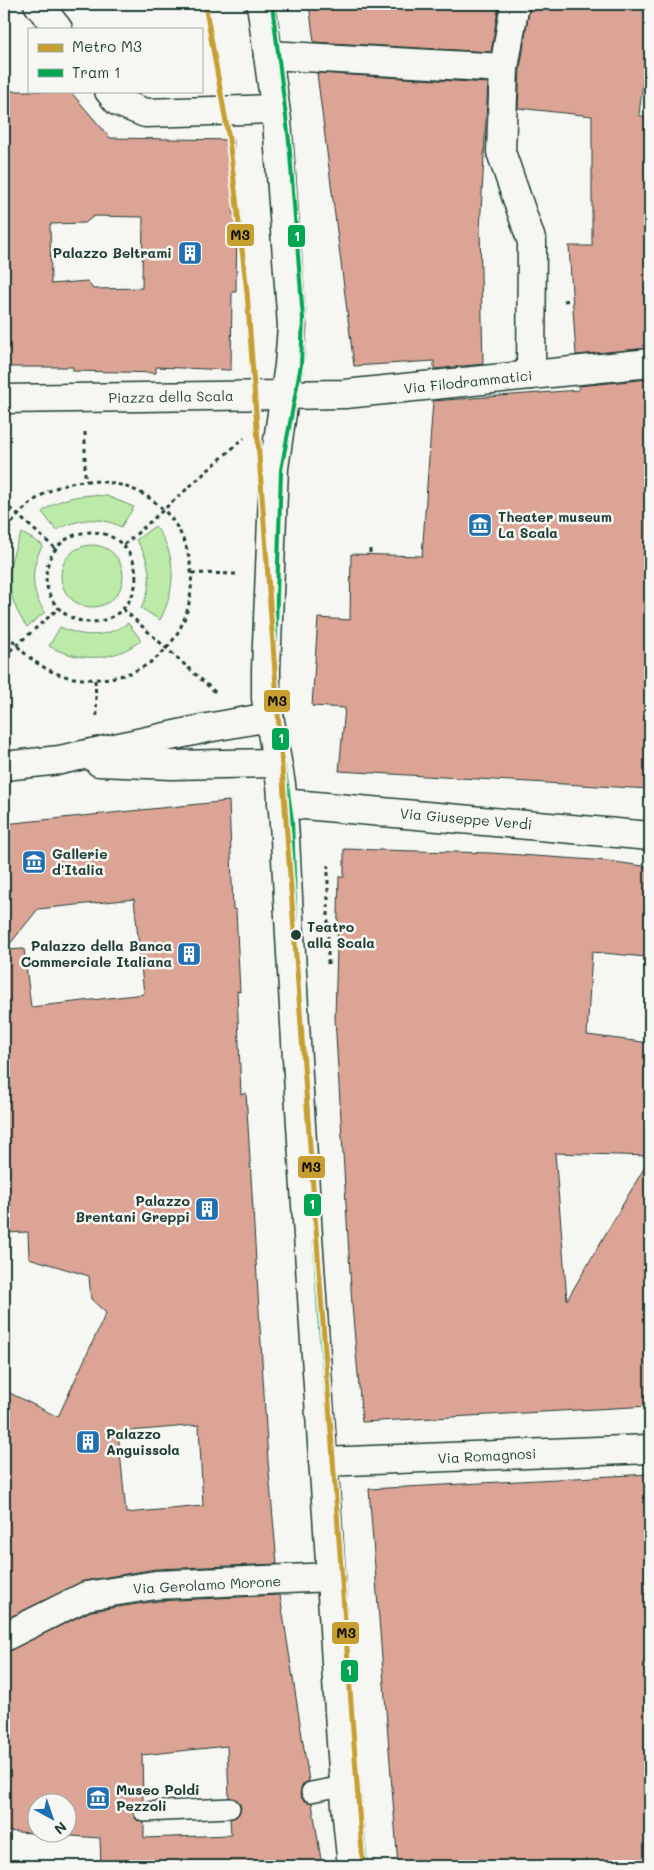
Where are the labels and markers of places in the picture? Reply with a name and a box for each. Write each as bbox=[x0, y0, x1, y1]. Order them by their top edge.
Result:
building icon: Palazzo Beltrami bbox=[177, 240, 203, 266]
place label: Palazzo Beltrami bbox=[53, 243, 172, 262]
place label: Theater museum La Scala bbox=[498, 507, 612, 542]
museum icon: Theater museum La Scala bbox=[467, 512, 493, 538]
place label: Gallerie d'Italia bbox=[52, 844, 108, 879]
museum icon: Gallerie d'Italia bbox=[21, 849, 47, 875]
place label: Teatro alla Scala bbox=[307, 917, 375, 952]
marker: Teatro alla Scala bbox=[289, 928, 303, 942]
place label: Palazzo della Banca Commerciale Italiana bbox=[21, 936, 172, 971]
building icon: Palazzo della Banca Commerciale Italiana bbox=[176, 941, 202, 967]
place label: Palazzo Brentani Greppi bbox=[75, 1191, 190, 1226]
building icon: Palazzo Brentani Greppi bbox=[194, 1196, 220, 1222]
place label: Palazzo Anguissola bbox=[106, 1424, 180, 1459]
building icon: Palazzo Anguissola bbox=[75, 1429, 101, 1455]
place label: Museo Poldi Pezzoli bbox=[116, 1780, 200, 1815]
museum icon: Museo Poldi Pezzoli bbox=[85, 1785, 111, 1811]

